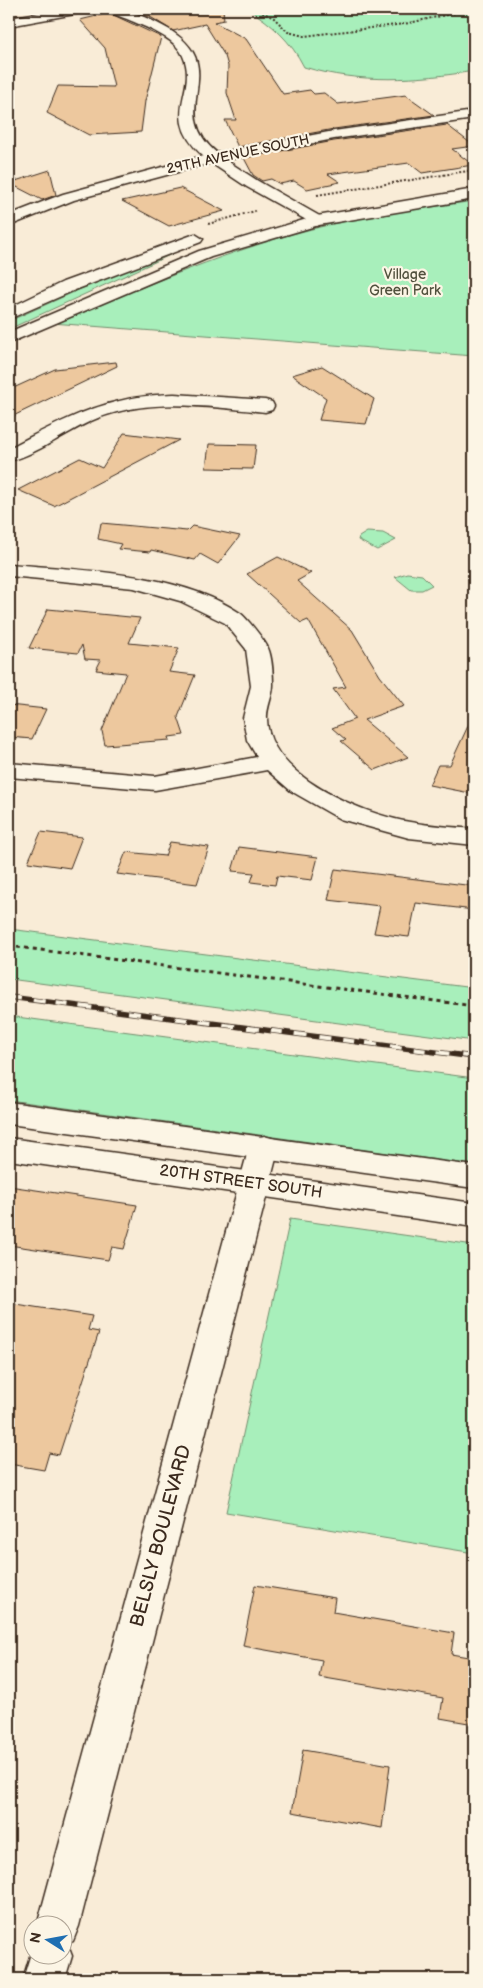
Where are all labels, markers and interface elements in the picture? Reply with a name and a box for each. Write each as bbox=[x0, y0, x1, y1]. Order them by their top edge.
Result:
street label: 29TH AVENUE SOUTH bbox=[165, 131, 311, 177]
park label: Village Green Park bbox=[369, 266, 441, 299]
street label: 20TH STREET SOUTH bbox=[158, 1161, 324, 1203]
street label: BELSLY BOULEVARD bbox=[126, 1442, 196, 1629]
north arrow bbox=[22, 1916, 72, 1966]
text: N bbox=[26, 1931, 45, 1944]

